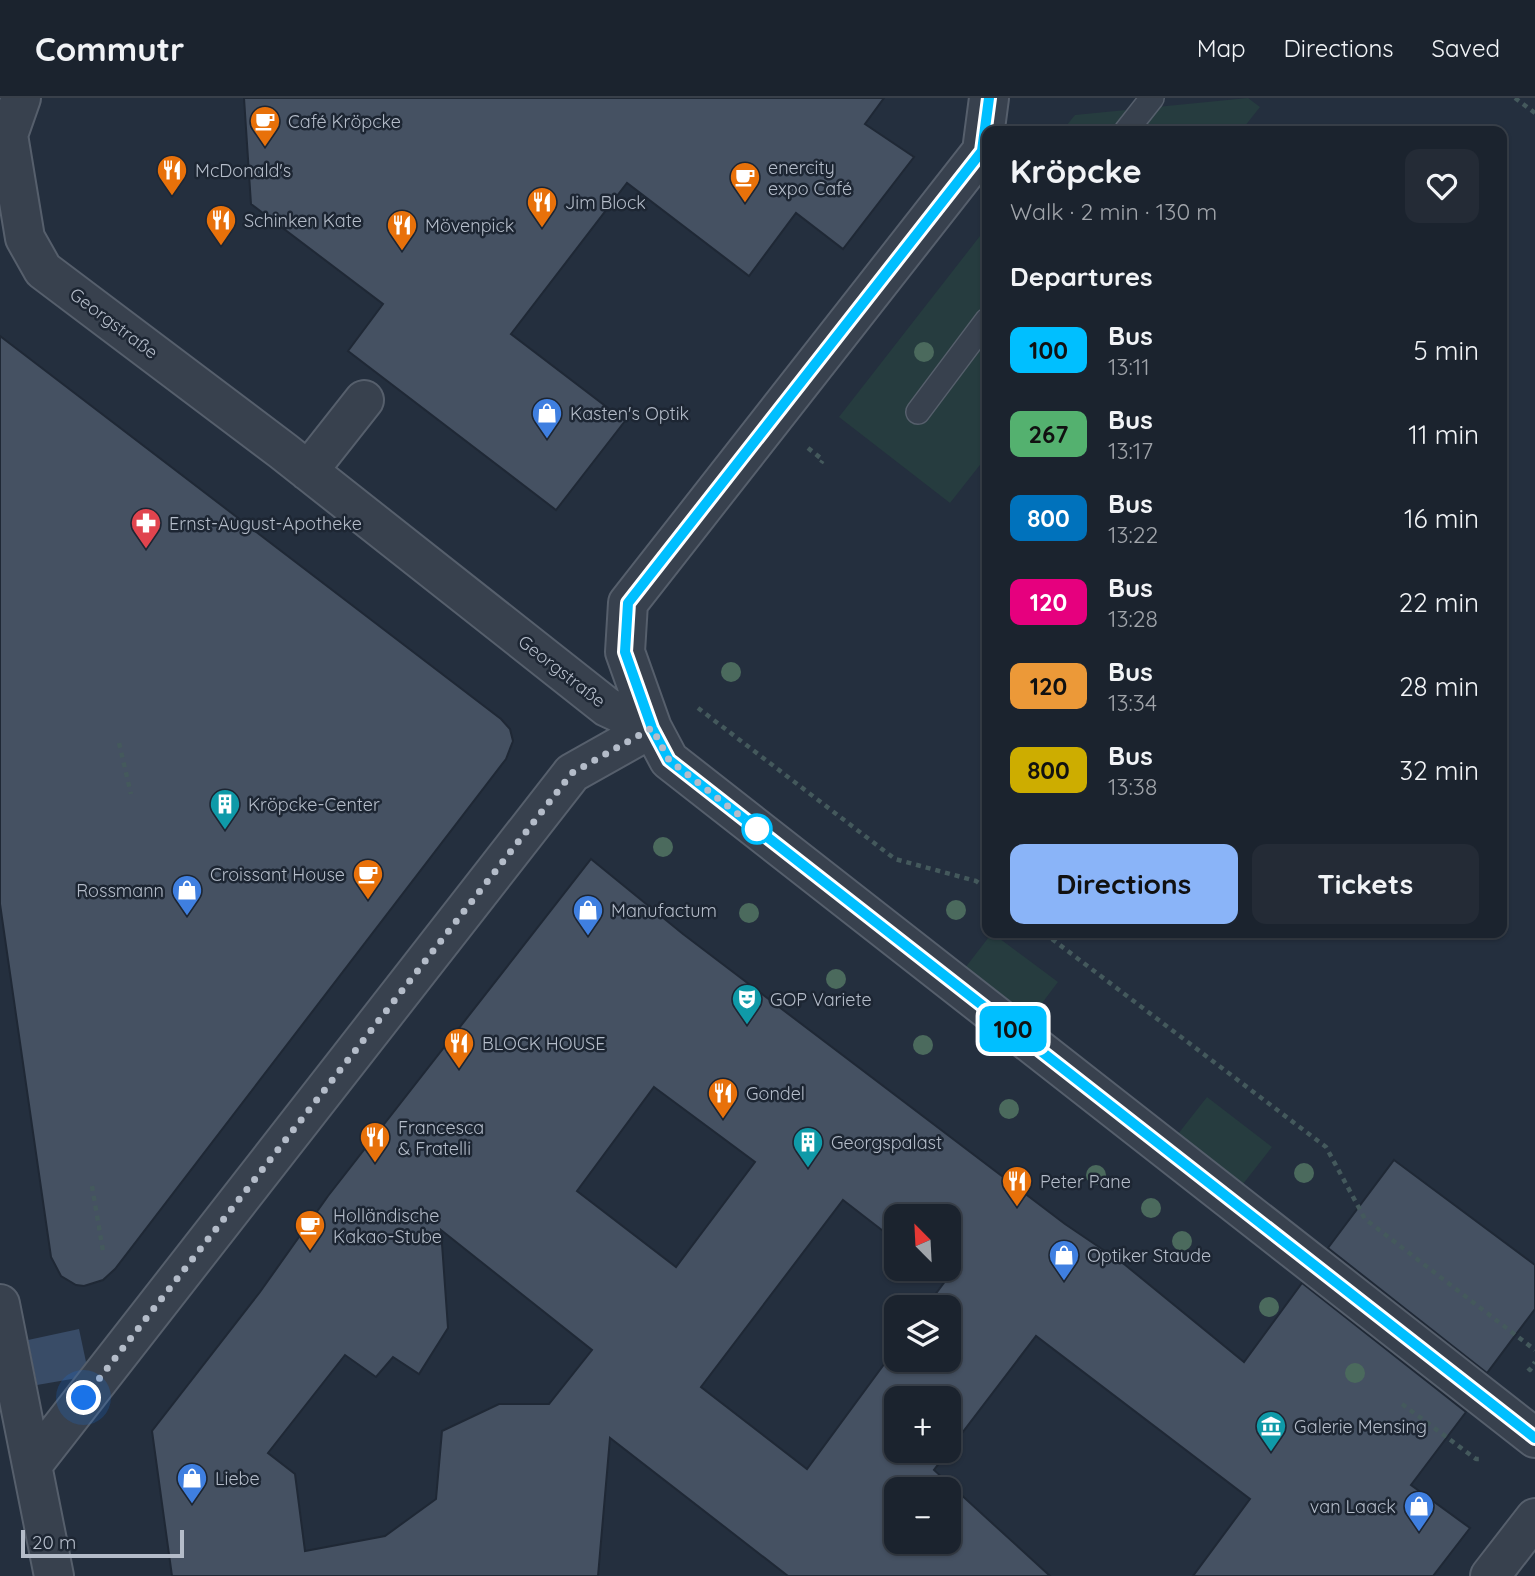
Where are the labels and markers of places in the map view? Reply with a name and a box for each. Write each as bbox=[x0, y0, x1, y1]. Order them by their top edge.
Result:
cafe icon: Café Kröpcke bbox=[248, 104, 282, 148]
place label: Café Kröpcke bbox=[288, 110, 401, 133]
restaurant icon: McDonald's bbox=[155, 153, 189, 197]
place label: enercity expo Café bbox=[768, 156, 852, 200]
place label: McDonald's bbox=[195, 159, 291, 182]
cafe icon: enercity expo Café bbox=[728, 160, 762, 204]
restaurant icon: Jim Block bbox=[525, 185, 559, 229]
place label: Jim Block bbox=[565, 191, 646, 214]
restaurant icon: Schinken Kate bbox=[204, 203, 238, 247]
restaurant icon: Mövenpick bbox=[385, 208, 419, 252]
place label: Schinken Kate bbox=[244, 209, 362, 232]
place label: Mövenpick bbox=[425, 214, 514, 237]
shop icon: Kasten's Optik bbox=[530, 396, 564, 440]
place label: Kasten's Optik bbox=[570, 402, 689, 425]
pharmacy icon: Ernst-August-Apotheke bbox=[129, 506, 163, 550]
place label: Ernst-August-Apotheke bbox=[169, 512, 362, 535]
building icon: Kröpcke-Center bbox=[208, 787, 242, 831]
place label: Kröpcke-Center bbox=[248, 793, 380, 816]
unlabelled marker bbox=[742, 814, 772, 844]
cafe icon: Croissant House bbox=[351, 857, 385, 901]
place label: Croissant House bbox=[210, 863, 345, 886]
shop icon: Rossmann bbox=[170, 873, 204, 917]
place label: Rossmann bbox=[76, 879, 164, 902]
shop icon: Manufactum bbox=[571, 893, 605, 937]
place label: Manufactum bbox=[611, 899, 717, 922]
theatre icon: GOP Variete bbox=[730, 982, 764, 1026]
place label: GOP Variete bbox=[770, 988, 872, 1011]
restaurant icon: BLOCK HOUSE bbox=[442, 1026, 476, 1070]
place label: BLOCK HOUSE bbox=[482, 1032, 605, 1055]
restaurant icon: Gondel bbox=[706, 1076, 740, 1120]
place label: Gondel bbox=[746, 1082, 805, 1105]
place label: Francesca & Fratelli bbox=[398, 1116, 484, 1160]
restaurant icon: Francesca & Fratelli bbox=[358, 1120, 392, 1164]
building icon: Georgspalast bbox=[791, 1125, 825, 1169]
place label: Georgspalast bbox=[831, 1131, 942, 1154]
restaurant icon: Peter Pane bbox=[1000, 1164, 1034, 1208]
place label: Peter Pane bbox=[1040, 1170, 1131, 1193]
place label: Holländische Kakao-Stube bbox=[333, 1204, 442, 1248]
cafe icon: Holländische Kakao-Stube bbox=[293, 1208, 327, 1252]
shop icon: Optiker Staude bbox=[1047, 1238, 1081, 1282]
place label: Optiker Staude bbox=[1087, 1244, 1211, 1267]
museum icon: Galerie Mensing bbox=[1254, 1409, 1288, 1453]
place label: Galerie Mensing bbox=[1294, 1415, 1427, 1438]
shop icon: Liebe bbox=[175, 1461, 209, 1505]
place label: Liebe bbox=[215, 1467, 260, 1490]
shop icon: van Laack bbox=[1402, 1489, 1436, 1533]
place label: van Laack bbox=[1310, 1495, 1396, 1518]

